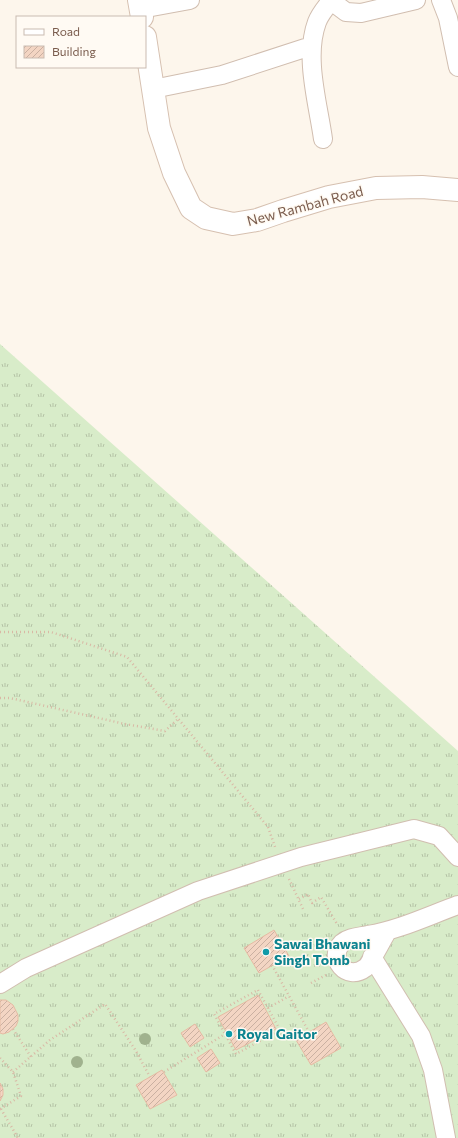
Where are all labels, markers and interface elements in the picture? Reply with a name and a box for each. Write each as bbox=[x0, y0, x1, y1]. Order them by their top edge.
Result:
legend bbox=[16, 16, 146, 68]
text: Road bbox=[52, 24, 80, 38]
text: Building bbox=[52, 44, 96, 58]
street label: New Rambah Road bbox=[245, 182, 365, 229]
place label: Sawai Bhawani Singh Tomb bbox=[274, 935, 371, 968]
marker: Sawai Bhawani Singh Tomb bbox=[261, 947, 271, 957]
place label: Royal Gaitor bbox=[237, 1025, 317, 1042]
marker: Royal Gaitor bbox=[224, 1029, 234, 1039]

